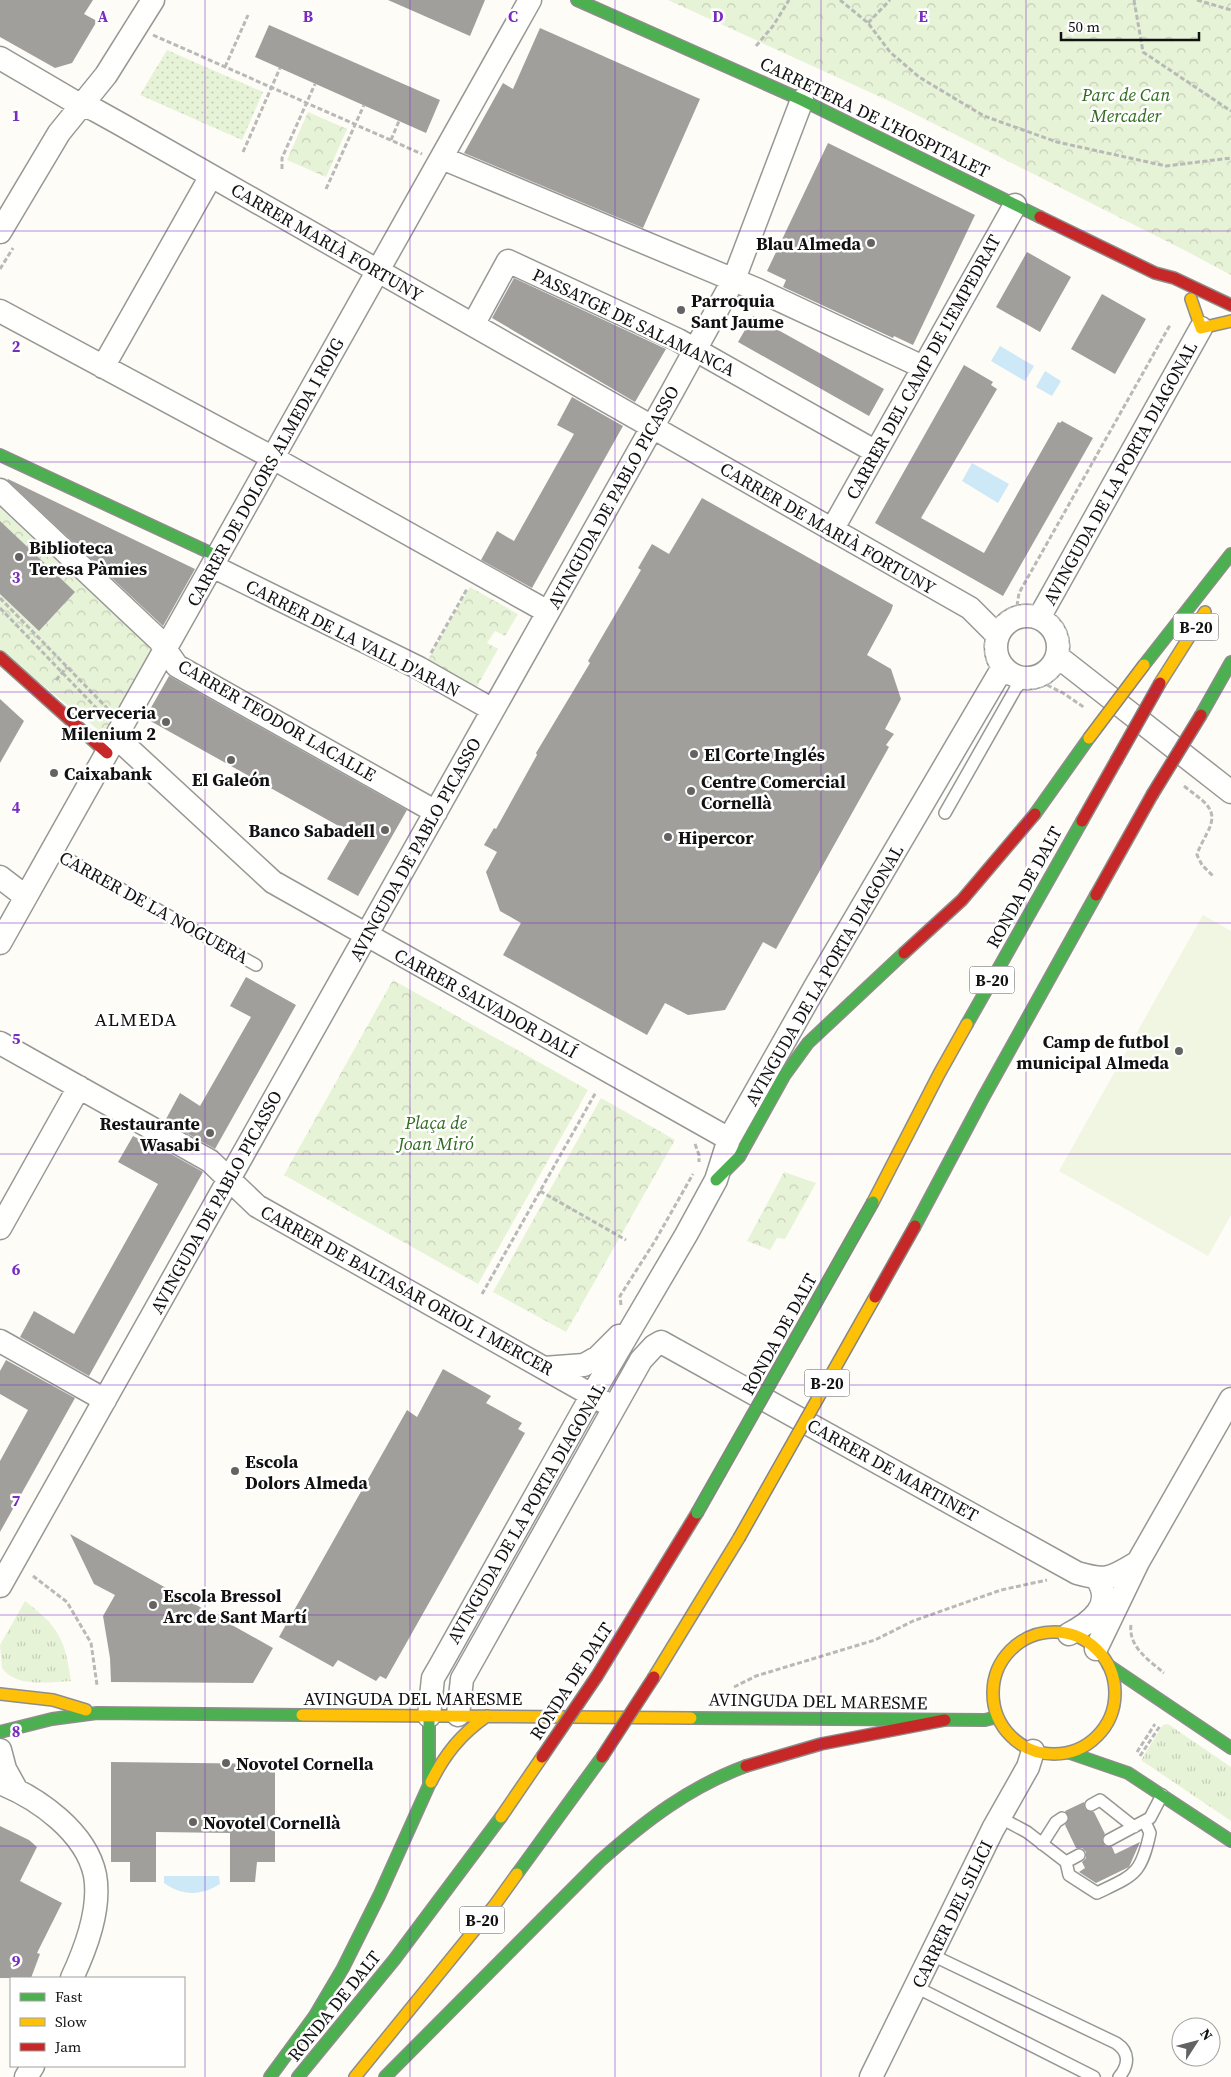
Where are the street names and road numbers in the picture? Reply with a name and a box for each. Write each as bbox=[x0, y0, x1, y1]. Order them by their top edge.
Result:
street label: CARRETERA DE L'HOSPITALET bbox=[756, 50, 994, 184]
street label: CARRER MARIÀ FORTUNY bbox=[226, 177, 428, 308]
street label: CARRER DEL CAMP DE L'EMPEDRAT bbox=[840, 230, 1006, 504]
street label: PASSATGE DE SALAMANCA bbox=[528, 262, 740, 382]
street label: CARRER DE DOLORS ALMEDA I ROIG bbox=[180, 333, 350, 611]
street label: AVINGUDA DE LA PORTA DIAGONAL bbox=[1037, 337, 1203, 609]
street label: AVINGUDA DE PABLO PICASSO bbox=[541, 381, 685, 613]
street label: CARRER DE MARIÀ FORTUNY bbox=[716, 456, 941, 600]
street label: CARRER DE LA VALL D'ARAN bbox=[242, 573, 464, 703]
road number: B-20 bbox=[1174, 614, 1218, 640]
street label: CARRER TEODOR LACALLE bbox=[173, 653, 381, 787]
street label: AVINGUDA DE PABLO PICASSO bbox=[343, 733, 487, 965]
street label: RONDA DE DALT bbox=[980, 822, 1068, 952]
street label: AVINGUDA DE LA PORTA DIAGONAL bbox=[739, 840, 909, 1110]
street label: CARRER DE LA NOGUERA bbox=[55, 845, 253, 970]
street label: CARRER SALVADOR DALÍ bbox=[390, 942, 582, 1064]
road number: B-20 bbox=[970, 966, 1014, 994]
street label: AVINGUDA DE PABLO PICASSO bbox=[144, 1086, 288, 1318]
street label: CARRER DE BALTASAR ORIOL I MERCER bbox=[256, 1199, 558, 1381]
street label: RONDA DE DALT bbox=[735, 1269, 823, 1399]
road number: B-20 bbox=[804, 1370, 850, 1396]
street label: AVINGUDA DE LA PORTA DIAGONAL bbox=[441, 1378, 611, 1648]
street label: CARRER DE MARTINET bbox=[803, 1412, 983, 1528]
street label: RONDA DE DALT bbox=[524, 1617, 618, 1745]
street label: AVINGUDA DEL MARESME bbox=[304, 1686, 523, 1711]
street label: AVINGUDA DEL MARESME bbox=[708, 1687, 928, 1715]
street label: CARRER DEL SILICI bbox=[905, 1836, 999, 1992]
road number: B-20 bbox=[460, 1906, 504, 1934]
street label: RONDA DE DALT bbox=[282, 1945, 386, 2067]

